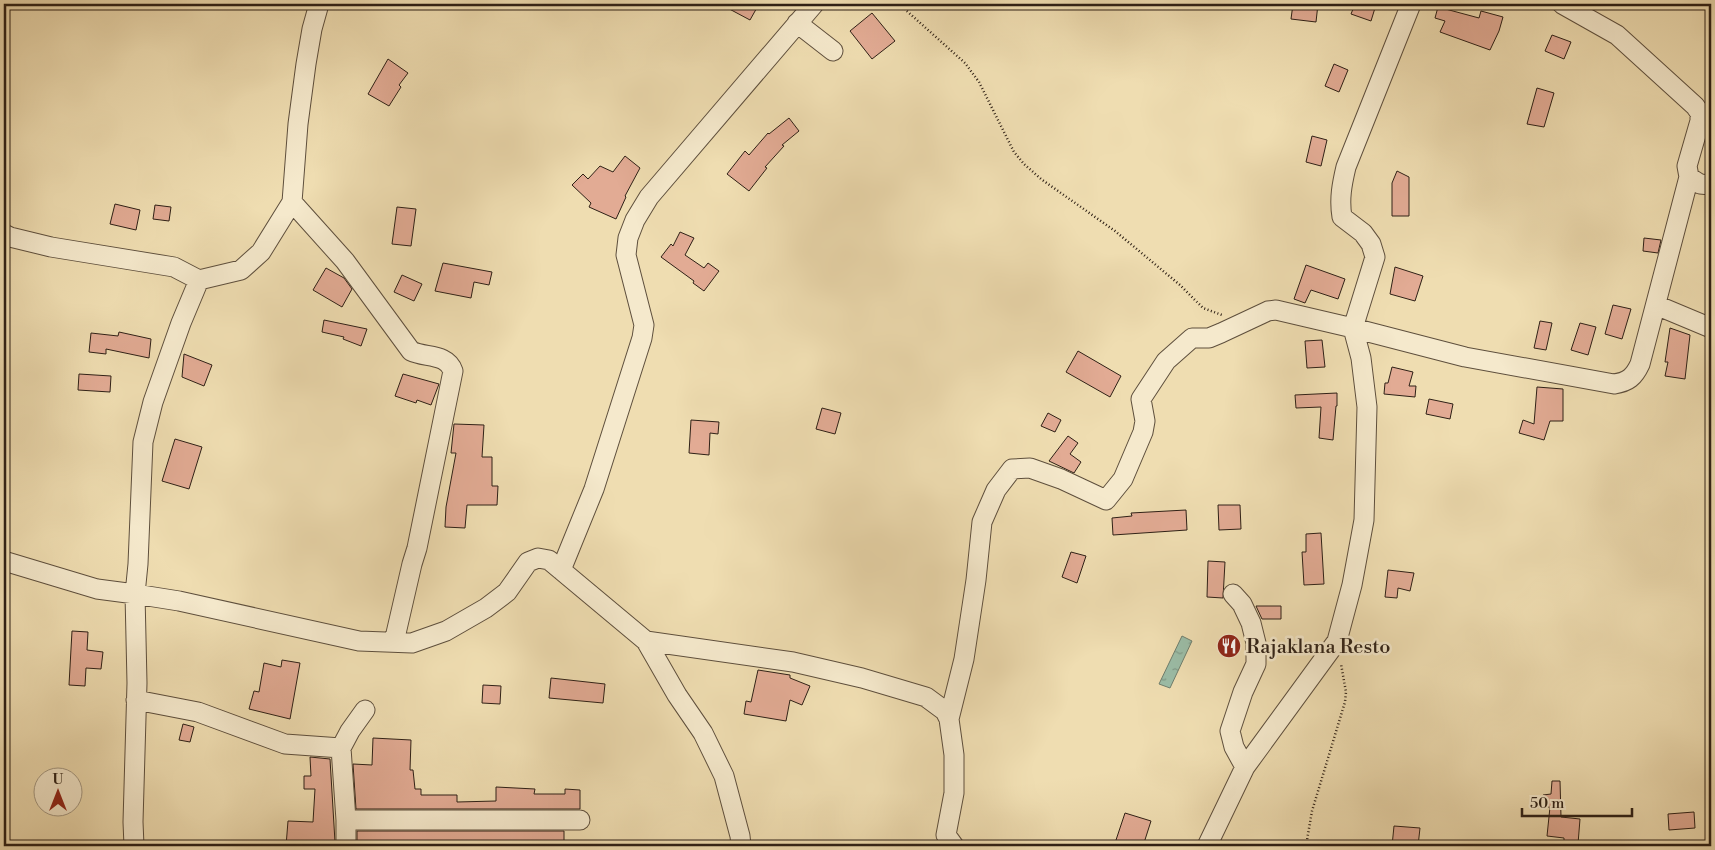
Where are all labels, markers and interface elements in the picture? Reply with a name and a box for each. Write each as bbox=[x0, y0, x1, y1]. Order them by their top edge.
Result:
restaurant icon: Rajaklana Resto bbox=[1216, 633, 1242, 659]
place label: Rajaklana Resto bbox=[1246, 635, 1390, 660]
north arrow bbox=[32, 768, 82, 818]
text: U bbox=[53, 771, 64, 789]
scale bar bbox=[1522, 785, 1632, 817]
text: 50 m bbox=[1530, 794, 1564, 813]

